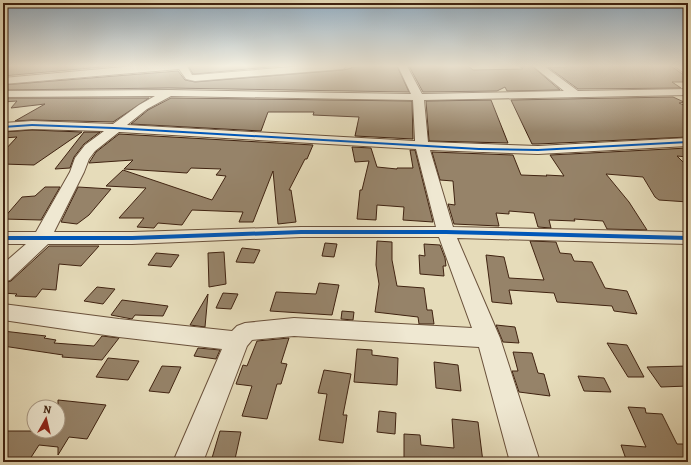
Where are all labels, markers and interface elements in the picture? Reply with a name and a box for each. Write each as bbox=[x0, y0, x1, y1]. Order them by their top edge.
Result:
north arrow bbox=[26, 399, 66, 439]
text: N bbox=[42, 402, 52, 418]

